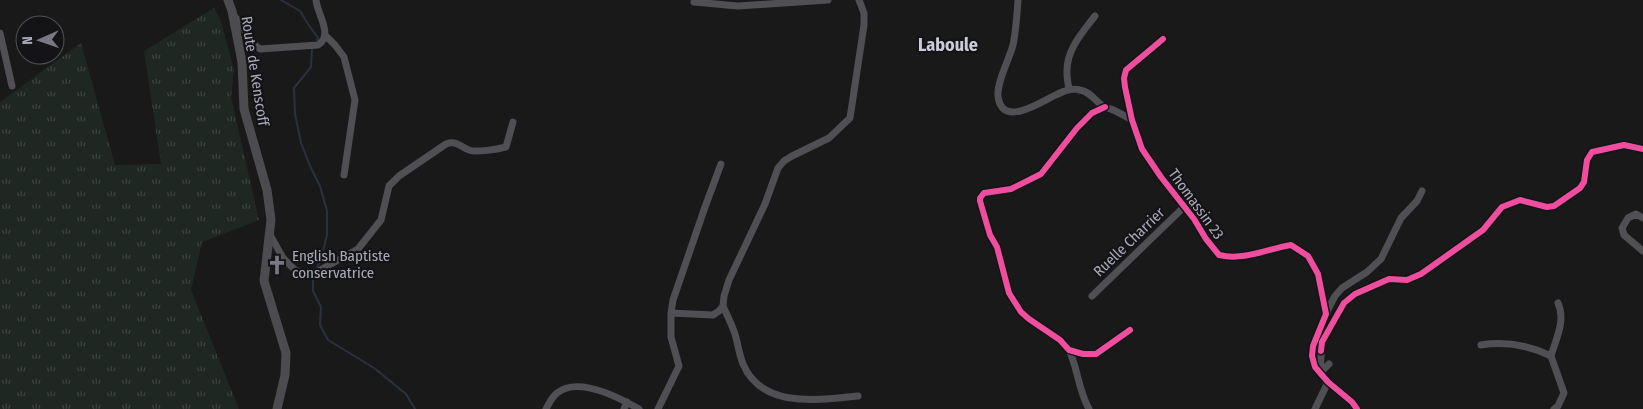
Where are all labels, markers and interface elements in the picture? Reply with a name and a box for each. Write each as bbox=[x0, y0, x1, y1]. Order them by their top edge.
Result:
north arrow bbox=[15, 15, 65, 65]
street label: Route de Kenscoff bbox=[237, 15, 273, 129]
district label: Laboule bbox=[918, 34, 978, 56]
text: N bbox=[19, 36, 36, 45]
street label: Thomassin 23 bbox=[1164, 165, 1228, 243]
street label: Ruelle Charrier bbox=[1090, 203, 1169, 280]
place label: English Baptiste conservatrice bbox=[292, 247, 390, 282]
church icon: English Baptiste conservatrice bbox=[266, 254, 288, 276]

